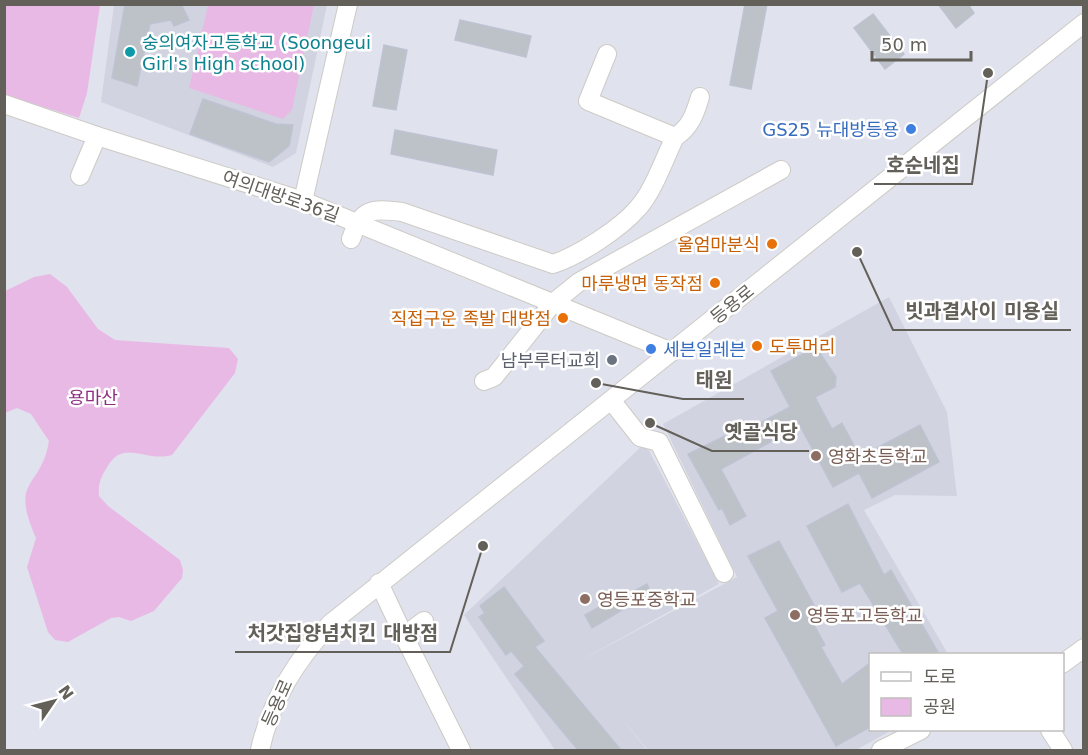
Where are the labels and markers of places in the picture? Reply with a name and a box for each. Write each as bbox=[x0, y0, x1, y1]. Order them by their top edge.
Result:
place label: 숭의여자고등학교 (Soongeui Girl's High school) bbox=[142, 32, 371, 74]
marker: 숭의여자고등학교 (Soongeui Girl's High school) bbox=[123, 45, 137, 59]
place label: GS25 뉴대방등용 bbox=[762, 119, 899, 140]
marker: GS25 뉴대방등용 bbox=[904, 122, 918, 136]
callout: 호순네집 bbox=[874, 146, 972, 184]
place label: 울엄마분식 bbox=[677, 234, 760, 255]
marker: 울엄마분식 bbox=[765, 237, 779, 251]
place label: 마루냉면 동작점 bbox=[581, 273, 703, 294]
marker: 마루냉면 동작점 bbox=[708, 276, 722, 290]
callout: 빗과결사이 미용실 bbox=[893, 292, 1071, 330]
place label: 직접구운 족발 대방점 bbox=[391, 308, 551, 329]
marker: 직접구운 족발 대방점 bbox=[556, 311, 570, 325]
place label: 도투머리 bbox=[769, 336, 835, 357]
place label: 세븐일레븐 bbox=[663, 339, 746, 360]
marker: 도투머리 bbox=[750, 339, 764, 353]
marker: 세븐일레븐 bbox=[644, 342, 658, 356]
place label: 남부루터교회 bbox=[501, 350, 600, 371]
marker: 남부루터교회 bbox=[605, 353, 619, 367]
callout: 태원 bbox=[683, 361, 744, 399]
callout: 옛골식당 bbox=[712, 413, 809, 451]
place label: 영화초등학교 bbox=[828, 446, 927, 467]
marker: 영화초등학교 bbox=[809, 449, 823, 463]
place label: 영등포중학교 bbox=[597, 589, 696, 610]
marker: 영등포중학교 bbox=[578, 592, 592, 606]
place label: 영등포고등학교 bbox=[807, 605, 923, 626]
marker: 영등포고등학교 bbox=[788, 608, 802, 622]
callout: 처갓집양념치킨 대방점 bbox=[235, 614, 450, 652]

